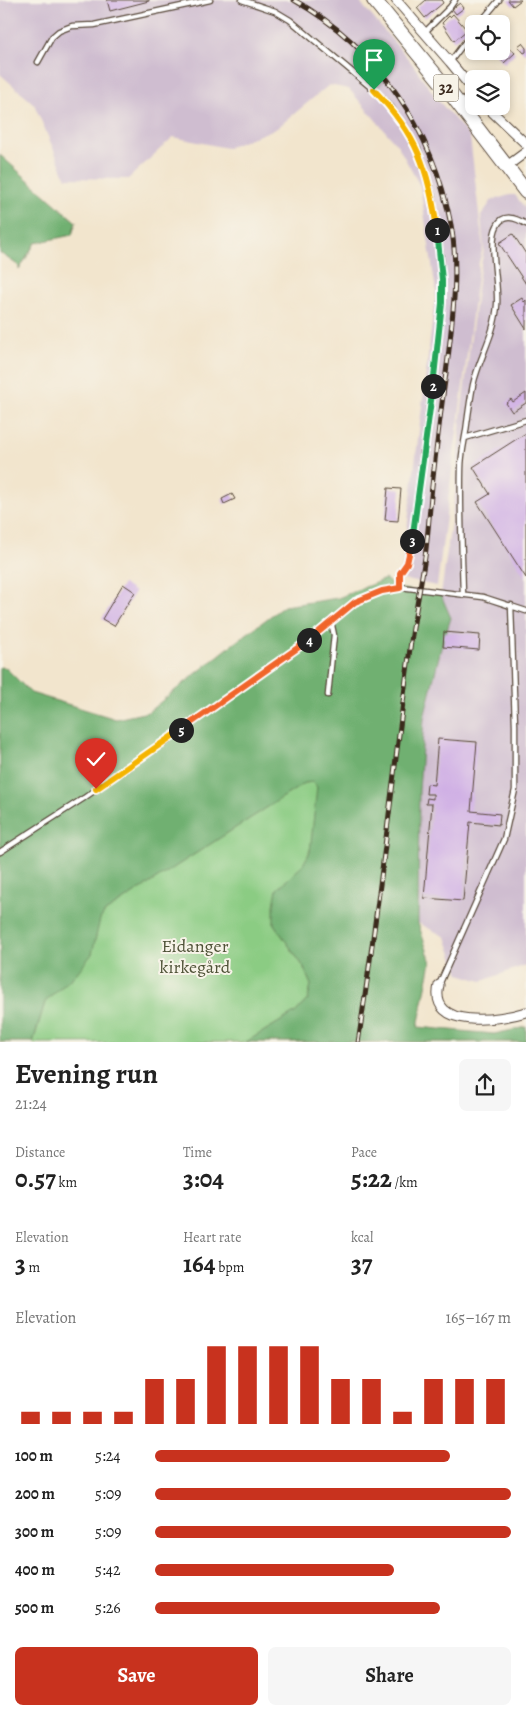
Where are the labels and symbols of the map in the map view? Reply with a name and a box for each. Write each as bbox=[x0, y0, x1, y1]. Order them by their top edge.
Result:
pin bbox=[353, 39, 395, 90]
road number: 32 bbox=[434, 75, 458, 102]
pin: 1 bbox=[424, 218, 450, 242]
pin: 2 bbox=[420, 374, 446, 398]
pin: 3 bbox=[400, 528, 424, 554]
pin: 4 bbox=[296, 628, 322, 652]
pin: 5 bbox=[168, 718, 194, 742]
pin bbox=[75, 738, 117, 789]
park label: Eidanger kirkegård bbox=[160, 934, 231, 979]

